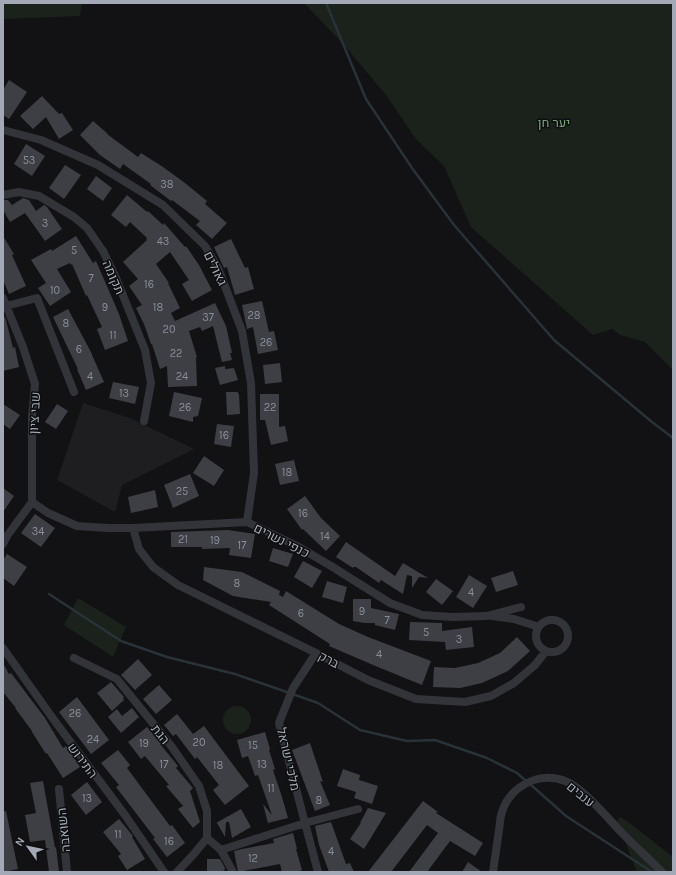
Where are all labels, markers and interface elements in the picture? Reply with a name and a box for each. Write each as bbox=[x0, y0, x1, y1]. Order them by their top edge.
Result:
park label: יער חן bbox=[538, 115, 570, 130]
house number: 53 bbox=[23, 154, 35, 167]
house number: 38 bbox=[160, 178, 174, 191]
house number: 3 bbox=[42, 217, 48, 230]
house number: 43 bbox=[157, 235, 169, 248]
house number: 5 bbox=[71, 244, 77, 257]
street label: גאולים bbox=[201, 249, 230, 288]
street label: תקומה bbox=[99, 258, 128, 297]
house number: 7 bbox=[88, 272, 94, 285]
house number: 16 bbox=[144, 278, 154, 291]
house number: 10 bbox=[50, 284, 60, 297]
house number: 9 bbox=[102, 301, 108, 314]
house number: 18 bbox=[153, 301, 163, 314]
house number: 28 bbox=[247, 309, 261, 322]
house number: 37 bbox=[202, 311, 214, 324]
house number: 8 bbox=[63, 317, 70, 330]
house number: 20 bbox=[163, 323, 175, 336]
house number: 11 bbox=[109, 329, 117, 342]
house number: 26 bbox=[260, 336, 272, 349]
house number: 6 bbox=[76, 343, 82, 356]
house number: 22 bbox=[170, 347, 182, 360]
house number: 4 bbox=[87, 370, 93, 383]
house number: 24 bbox=[176, 370, 188, 383]
house number: 13 bbox=[119, 387, 129, 400]
street label: שבי ציון bbox=[26, 391, 43, 435]
house number: 26 bbox=[179, 401, 191, 414]
house number: 22 bbox=[264, 401, 276, 414]
house number: 16 bbox=[219, 429, 229, 442]
house number: 18 bbox=[282, 466, 292, 479]
house number: 25 bbox=[176, 485, 188, 498]
house number: 16 bbox=[298, 507, 308, 520]
street label: כנפי נשרים bbox=[251, 520, 312, 561]
house number: 34 bbox=[32, 525, 44, 538]
house number: 14 bbox=[320, 530, 330, 543]
house number: 21 bbox=[178, 533, 188, 546]
house number: 19 bbox=[210, 534, 220, 547]
house number: 17 bbox=[238, 539, 246, 552]
house number: 8 bbox=[234, 577, 241, 590]
house number: 4 bbox=[468, 586, 474, 599]
house number: 9 bbox=[359, 605, 365, 618]
house number: 6 bbox=[298, 607, 304, 620]
house number: 7 bbox=[384, 614, 390, 627]
house number: 5 bbox=[423, 626, 429, 639]
house number: 3 bbox=[456, 633, 462, 646]
street label: ברק bbox=[316, 648, 342, 671]
house number: 4 bbox=[376, 648, 382, 661]
house number: 26 bbox=[69, 707, 81, 720]
street label: הגת bbox=[148, 722, 173, 747]
street label: מלכי ישראל bbox=[274, 726, 303, 792]
house number: 24 bbox=[87, 733, 99, 746]
house number: 20 bbox=[193, 736, 205, 749]
house number: 19 bbox=[139, 737, 149, 750]
house number: 15 bbox=[248, 739, 258, 752]
street label: התירוש bbox=[65, 740, 101, 781]
house number: 17 bbox=[160, 758, 168, 771]
house number: 13 bbox=[257, 758, 267, 771]
house number: 18 bbox=[213, 759, 223, 772]
street label: ענבים bbox=[564, 779, 598, 810]
house number: 11 bbox=[267, 782, 275, 795]
house number: 13 bbox=[82, 792, 92, 805]
house number: 8 bbox=[316, 794, 323, 807]
street label: השואבה bbox=[54, 807, 73, 853]
north arrow bbox=[8, 827, 48, 867]
house number: 11 bbox=[114, 828, 122, 841]
text: N bbox=[12, 835, 28, 849]
house number: 16 bbox=[164, 835, 174, 848]
house number: 4 bbox=[328, 845, 334, 858]
house number: 12 bbox=[248, 852, 258, 865]

